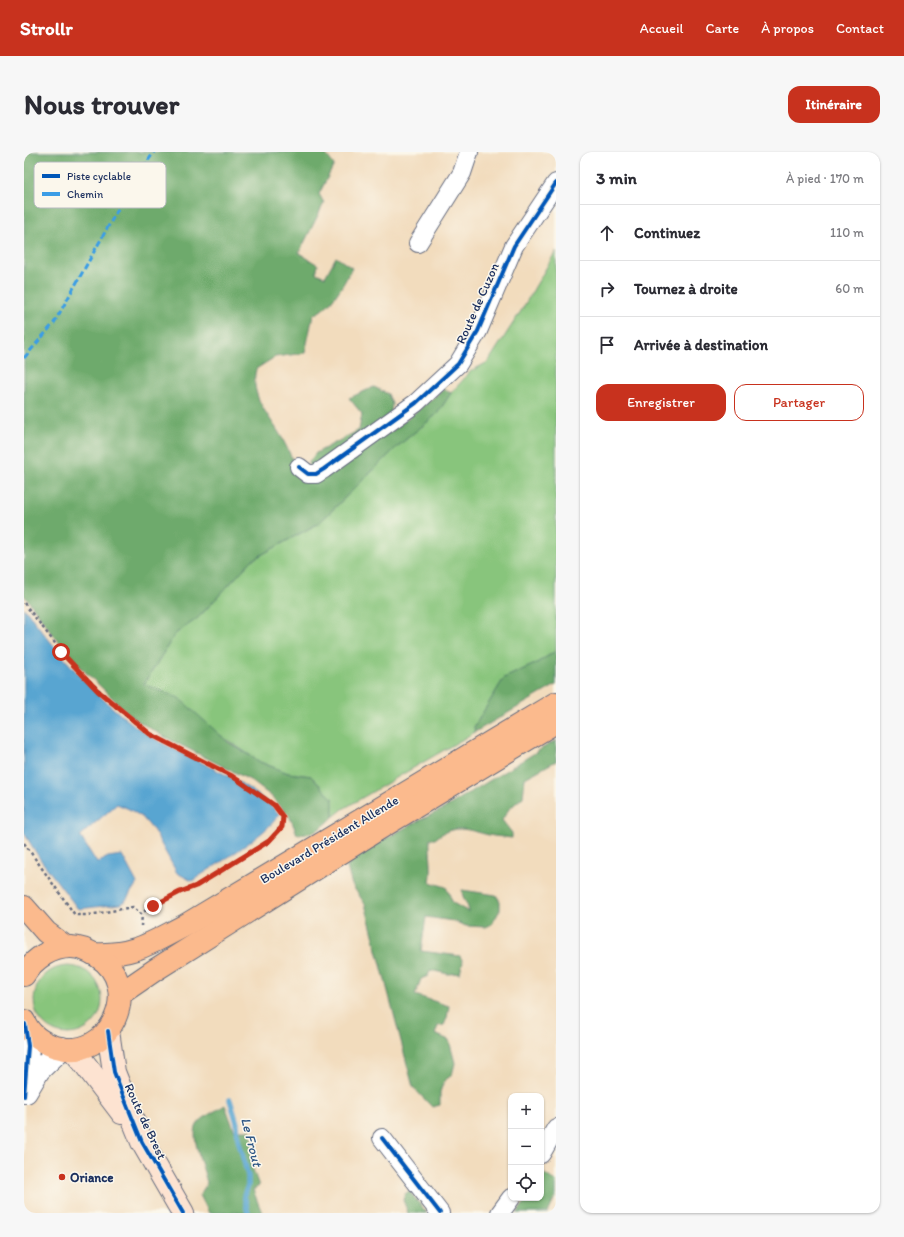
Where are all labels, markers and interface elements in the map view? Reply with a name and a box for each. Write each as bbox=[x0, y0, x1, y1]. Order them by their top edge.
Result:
text: Strollr bbox=[20, 17, 73, 40]
text: Accueil bbox=[640, 20, 683, 37]
text: Carte bbox=[705, 20, 739, 37]
text: À propos bbox=[761, 20, 814, 37]
text: Contact bbox=[836, 20, 884, 37]
button: Itinéraire bbox=[788, 86, 880, 123]
text: Nous trouver bbox=[24, 87, 179, 121]
legend bbox=[34, 162, 166, 208]
text: 3 min bbox=[596, 168, 637, 188]
text: Piste cyclable bbox=[67, 170, 131, 183]
text: À pied · 170 m bbox=[786, 171, 864, 186]
text: Chemin bbox=[67, 188, 104, 201]
icon: ahead bbox=[596, 222, 618, 244]
text: Continuez bbox=[634, 224, 700, 242]
text: 110 m bbox=[830, 225, 864, 240]
street label: Route de Cuzon bbox=[453, 260, 502, 346]
icon: right bbox=[596, 278, 618, 300]
text: Tournez à droite bbox=[634, 280, 738, 298]
text: 60 m bbox=[835, 281, 864, 296]
icon: arrive bbox=[596, 334, 618, 356]
text: Arrivée à destination bbox=[634, 336, 768, 354]
button: Enregistrer bbox=[596, 384, 726, 421]
button: Partager bbox=[734, 384, 864, 421]
route start bbox=[52, 643, 70, 661]
street label: Boulevard Président Allende bbox=[257, 792, 401, 887]
route end bbox=[144, 897, 162, 915]
street label: Route de Brest bbox=[121, 1081, 170, 1162]
map controls bbox=[508, 1093, 544, 1201]
button: + bbox=[508, 1093, 544, 1129]
water label: Le Frout bbox=[237, 1116, 266, 1170]
button: − bbox=[508, 1129, 544, 1165]
button: locate bbox=[508, 1165, 544, 1201]
place label: Oriance bbox=[70, 1170, 114, 1185]
marker: Oriance bbox=[57, 1172, 67, 1182]

